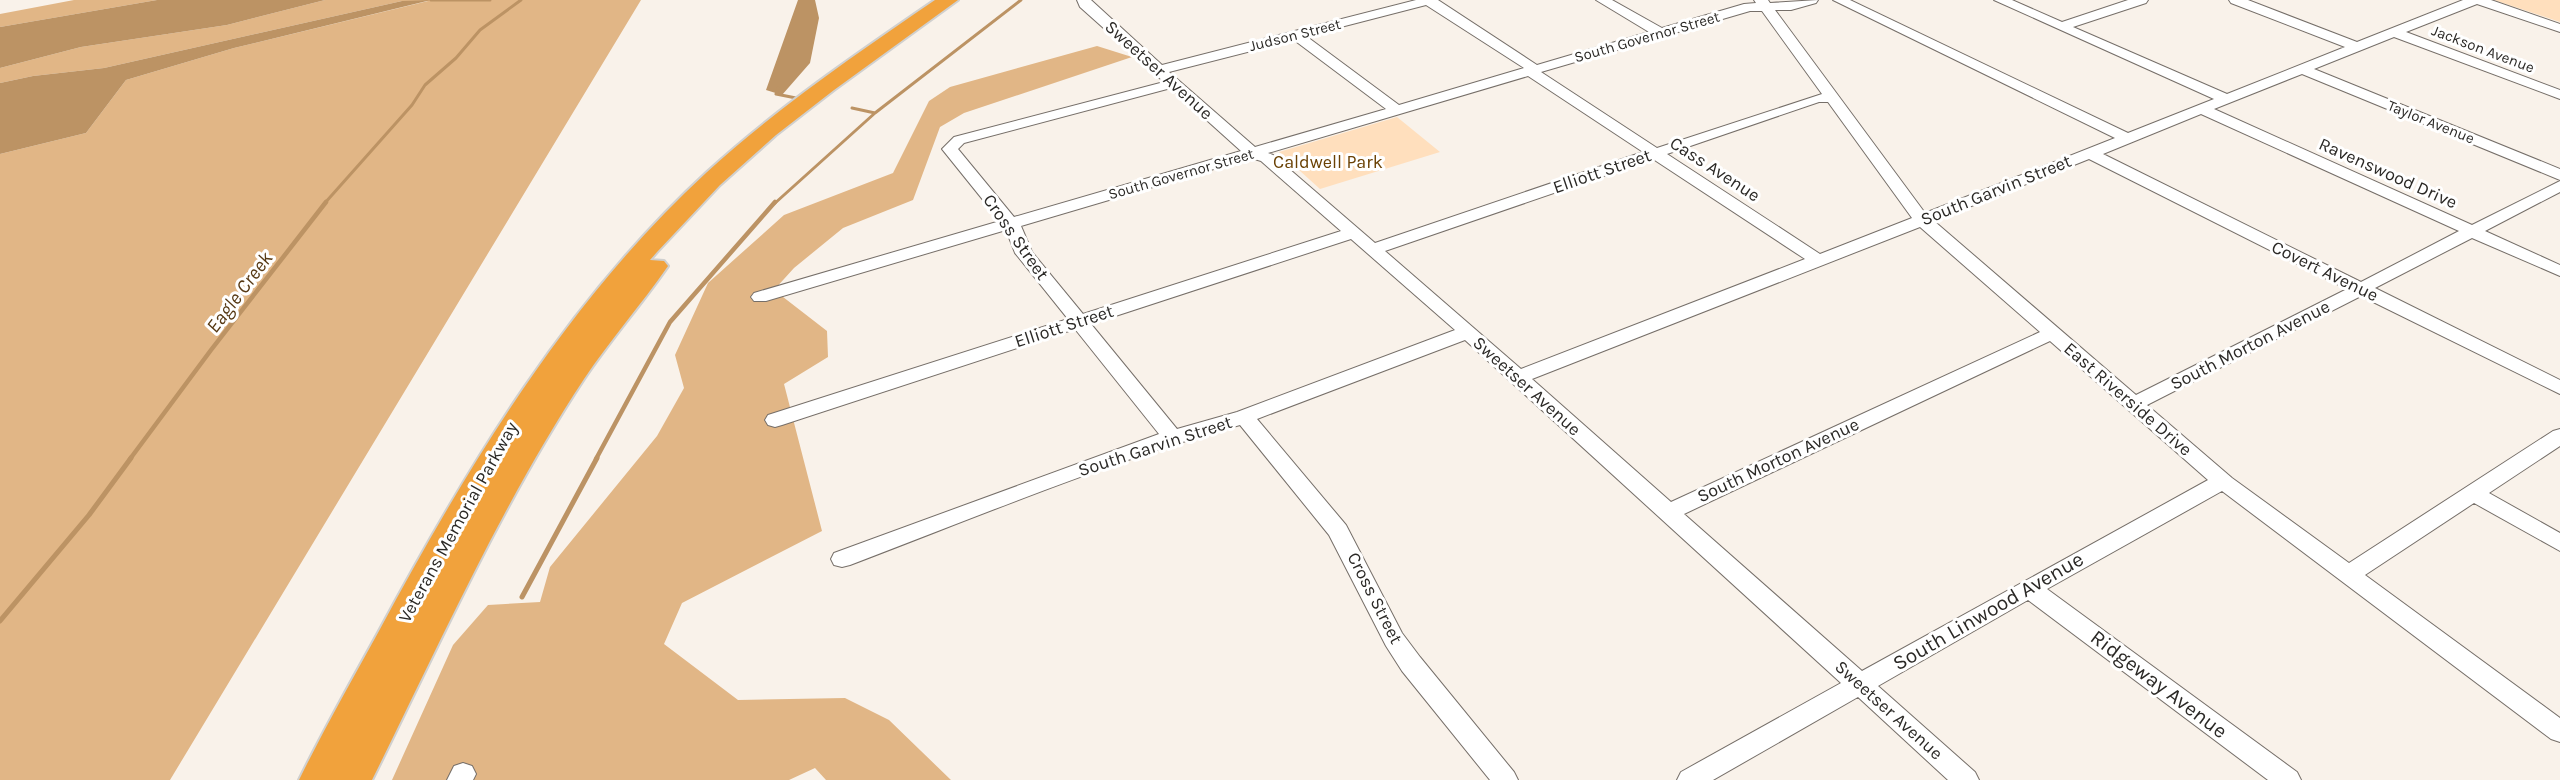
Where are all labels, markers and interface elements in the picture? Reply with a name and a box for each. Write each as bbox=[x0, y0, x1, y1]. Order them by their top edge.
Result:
street label: South Governor Street bbox=[1572, 8, 1722, 66]
street label: Judson Street bbox=[1247, 15, 1343, 55]
street label: Sweetser Avenue bbox=[1100, 16, 1218, 124]
street label: Jackson Avenue bbox=[2429, 21, 2537, 77]
street label: Taylor Avenue bbox=[2385, 96, 2477, 148]
street label: Cass Avenue bbox=[1666, 132, 1764, 206]
street label: Ravenswood Drive bbox=[2315, 133, 2461, 213]
street label: Elliott Street bbox=[1550, 144, 1654, 198]
street label: South Governor Street bbox=[1106, 145, 1256, 203]
street label: South Garvin Street bbox=[1917, 150, 2075, 230]
park label: Caldwell Park bbox=[1273, 151, 1383, 173]
street label: Cross Street bbox=[978, 190, 1054, 284]
street label: Covert Avenue bbox=[2268, 236, 2382, 306]
water label: Eagle Creek bbox=[201, 247, 278, 337]
street label: South Morton Avenue bbox=[2167, 295, 2333, 395]
street label: Elliott Street bbox=[1012, 300, 1116, 352]
street label: Sweetser Avenue bbox=[1468, 332, 1586, 440]
street label: East Riverside Drive bbox=[2059, 337, 2197, 461]
street label: South Garvin Street bbox=[1075, 411, 1235, 481]
street label: South Morton Avenue bbox=[1694, 413, 1862, 507]
street label: Veterans Memorial Parkway bbox=[394, 417, 523, 626]
street label: South Linwood Avenue bbox=[1889, 547, 2087, 675]
street label: Cross Street bbox=[1343, 548, 1408, 648]
street label: Ridgeway Avenue bbox=[2086, 625, 2232, 743]
street label: Sweetser Avenue bbox=[1830, 656, 1948, 764]

